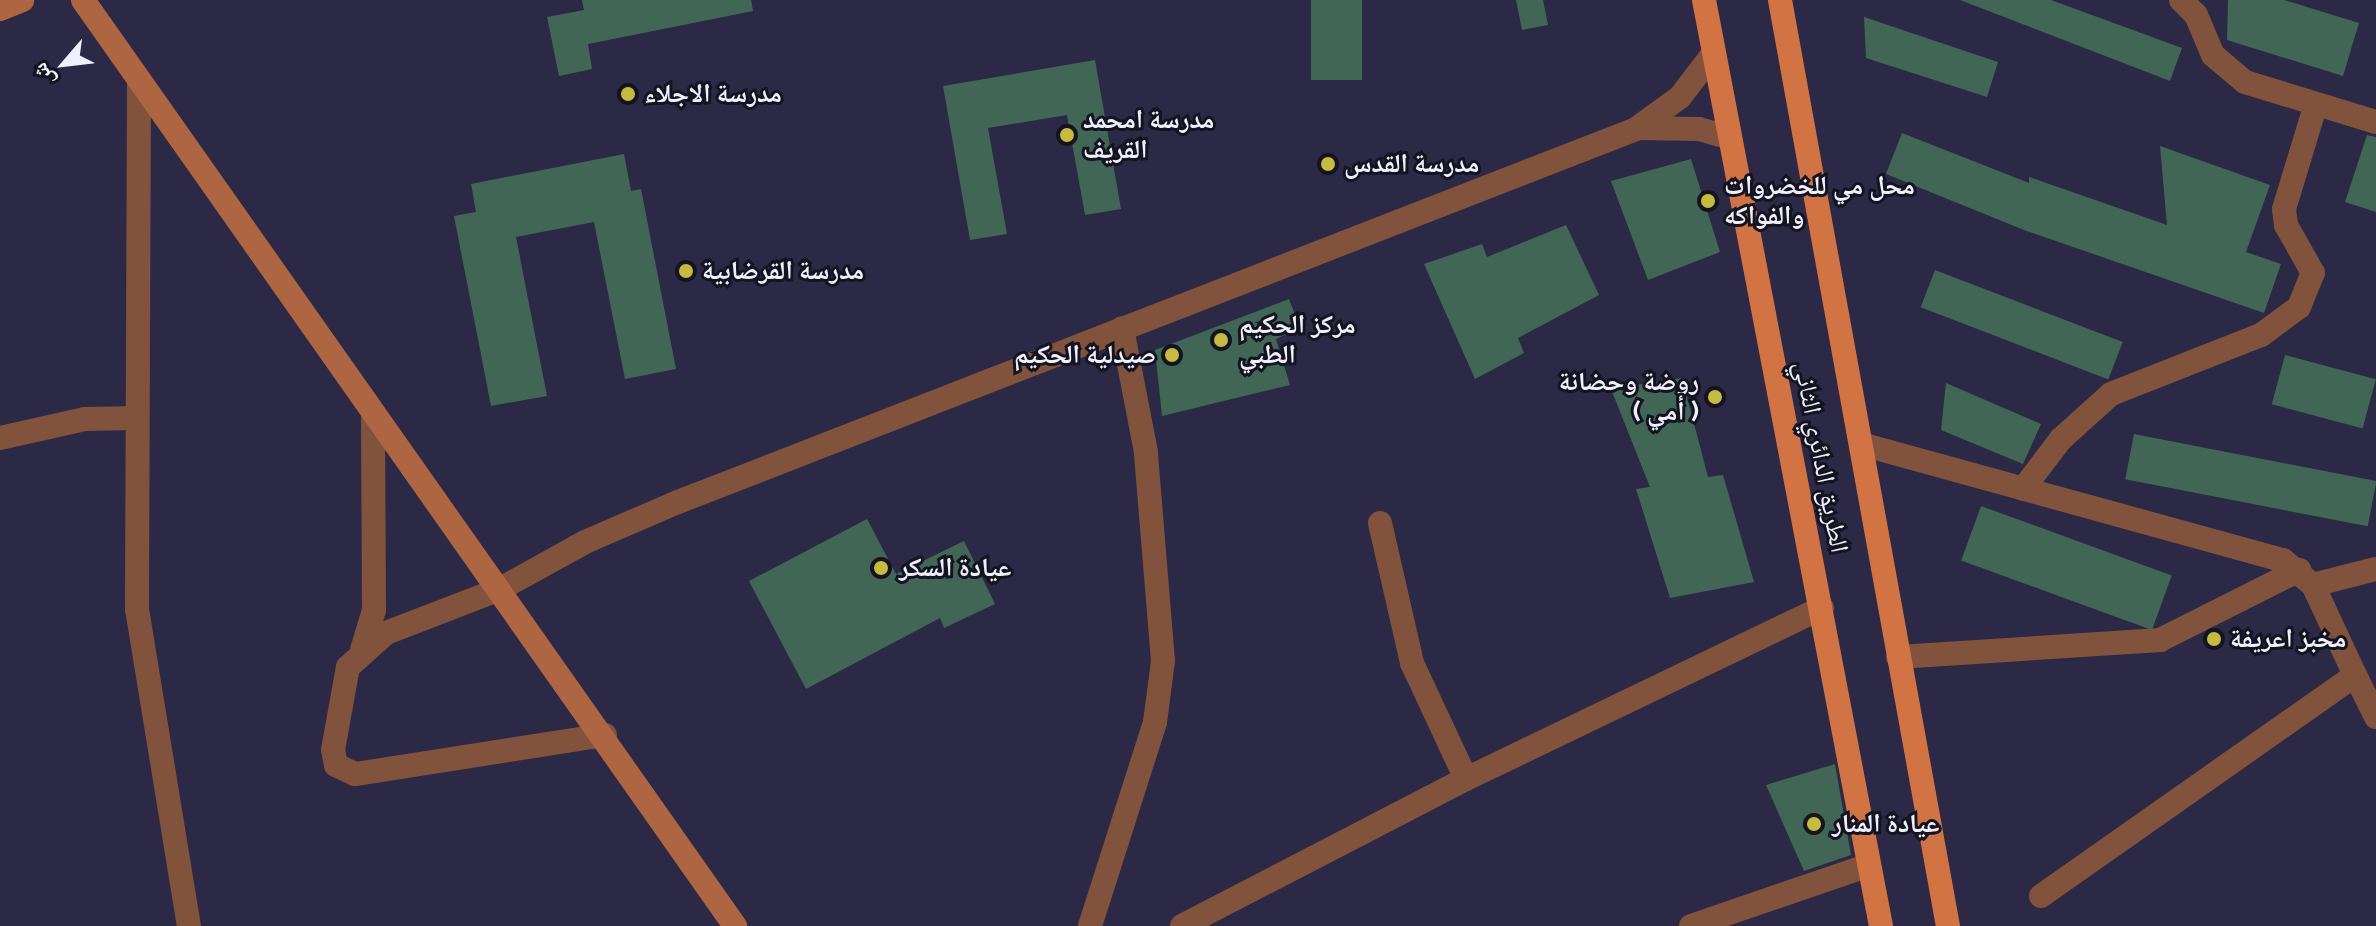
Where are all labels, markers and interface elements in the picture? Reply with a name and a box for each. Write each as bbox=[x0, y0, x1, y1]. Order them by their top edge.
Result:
north arrow bbox=[24, 24, 104, 104]
text: ش bbox=[26, 59, 60, 92]
place label: مدرسة الاجلاء bbox=[644, 78, 782, 110]
marker: مدرسة الاجلاء bbox=[619, 85, 637, 103]
place label: مدرسة امحمد القريف bbox=[1083, 104, 1214, 166]
marker: مدرسة امحمد القريف bbox=[1058, 126, 1076, 144]
place label: مدرسة القدس bbox=[1344, 148, 1479, 180]
marker: مدرسة القدس bbox=[1319, 155, 1337, 173]
place label: محل مي للخضروات والفواكه bbox=[1724, 170, 1915, 232]
marker: محل مي للخضروات والفواكه bbox=[1699, 192, 1717, 210]
place label: مدرسة القرضابية bbox=[702, 255, 864, 287]
marker: مدرسة القرضابية bbox=[677, 262, 695, 280]
place label: مركز الحكيم الطبي bbox=[1239, 309, 1356, 370]
marker: مركز الحكيم الطبي bbox=[1210, 329, 1232, 351]
place label: صيدلية الحكيم bbox=[1014, 339, 1156, 371]
marker: صيدلية الحكيم bbox=[1163, 346, 1181, 364]
street label: الطريق الدائري الثاني bbox=[1787, 359, 1855, 555]
place label: روضة وحضانة ( أمي ) bbox=[1559, 366, 1699, 428]
marker: روضة وحضانة ( أمي ) bbox=[1706, 388, 1724, 406]
place label: عيادة السكر bbox=[899, 552, 1011, 584]
marker: عيادة السكر bbox=[870, 557, 892, 579]
place label: مخبز اعريفة bbox=[2230, 623, 2346, 655]
marker: مخبز اعريفة bbox=[2205, 630, 2223, 648]
place label: عيادة المنار bbox=[1832, 808, 1940, 840]
marker: عيادة المنار bbox=[1803, 813, 1825, 835]

